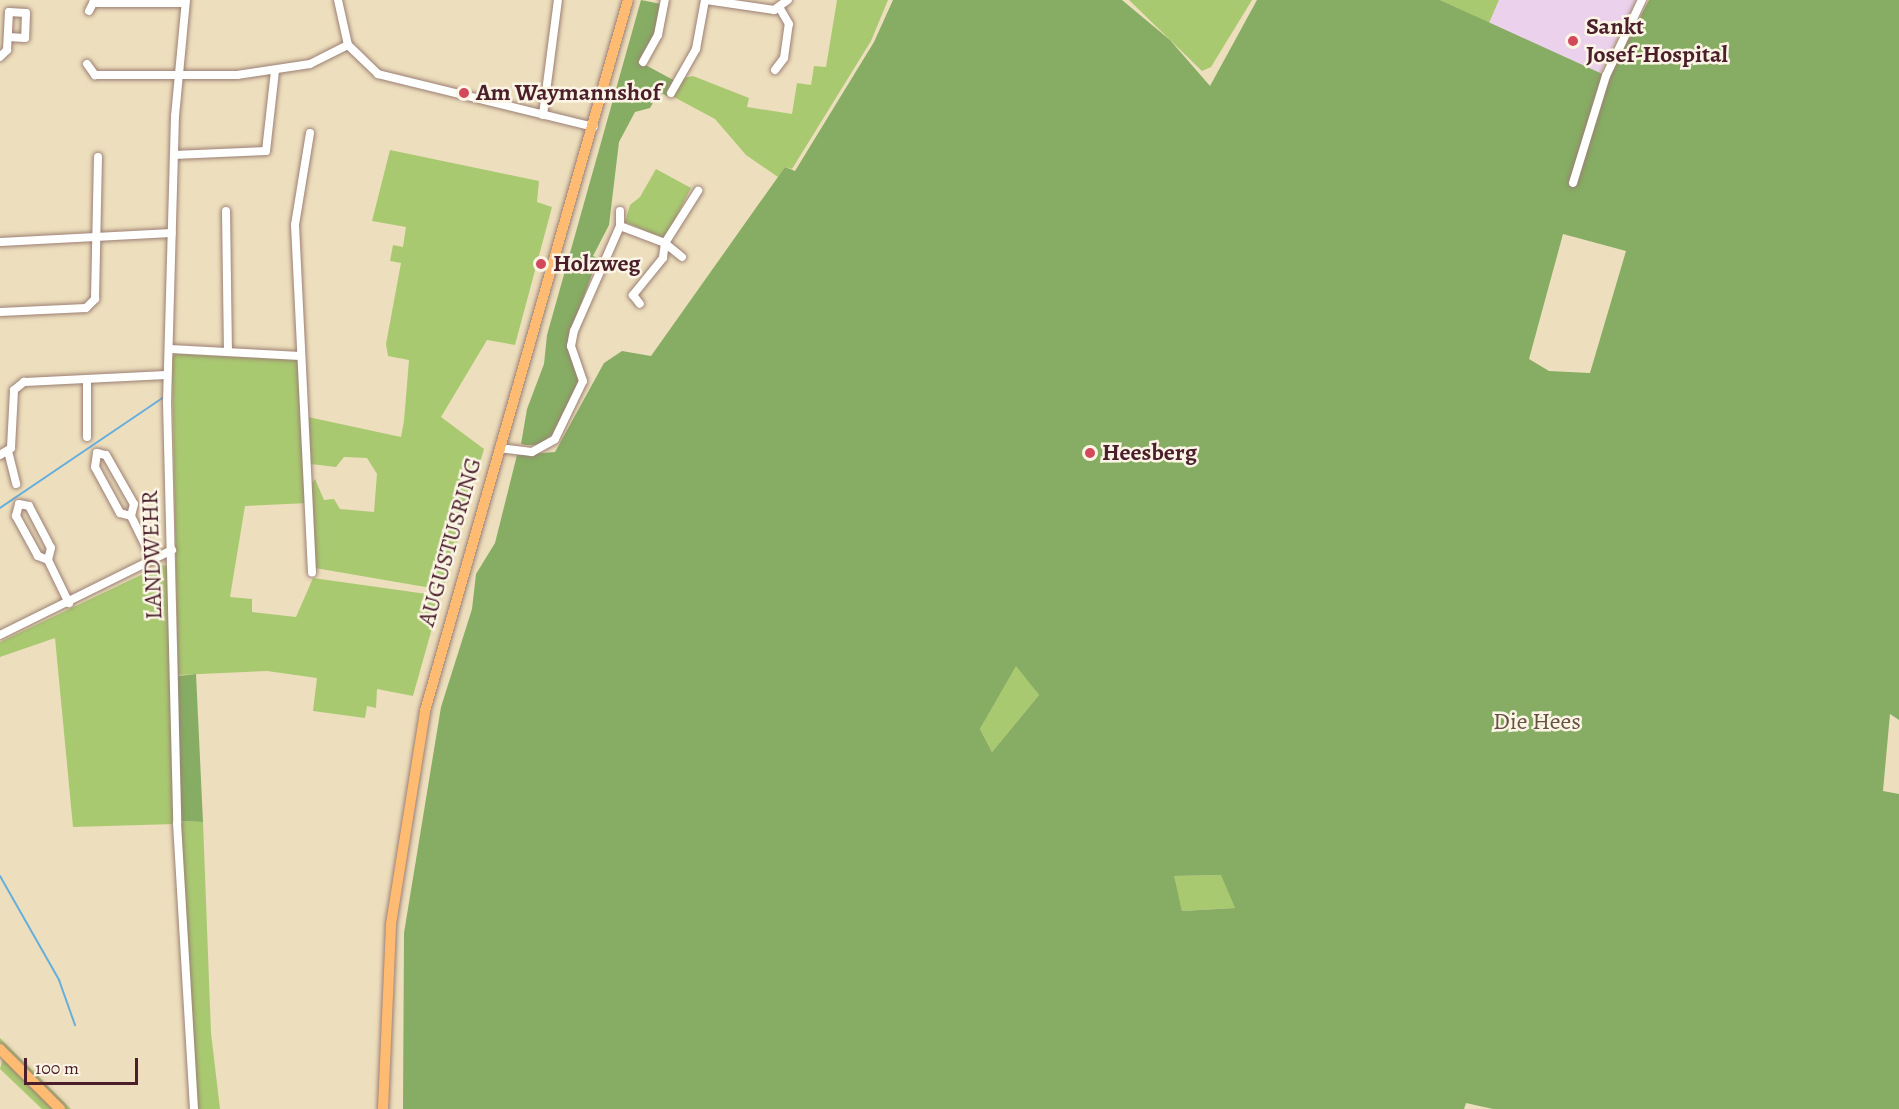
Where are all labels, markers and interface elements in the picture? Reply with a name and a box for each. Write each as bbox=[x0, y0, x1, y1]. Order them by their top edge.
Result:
place label: Sankt Josef-Hospital bbox=[1586, 13, 1728, 69]
marker: Sankt Josef-Hospital bbox=[1564, 32, 1582, 50]
place label: Am Waymannshof bbox=[476, 79, 661, 107]
marker: Am Waymannshof bbox=[457, 86, 471, 100]
place label: Holzweg bbox=[553, 250, 641, 278]
marker: Holzweg bbox=[534, 257, 548, 271]
place label: Heesberg bbox=[1102, 439, 1197, 467]
marker: Heesberg bbox=[1083, 446, 1097, 460]
street label: AUGUSTUSRING bbox=[412, 454, 488, 630]
street label: LANDWEHR bbox=[135, 490, 169, 620]
park label: Die Hees bbox=[1493, 708, 1581, 736]
scale bar bbox=[27, 1046, 141, 1084]
text: 100 m bbox=[35, 1056, 79, 1080]

